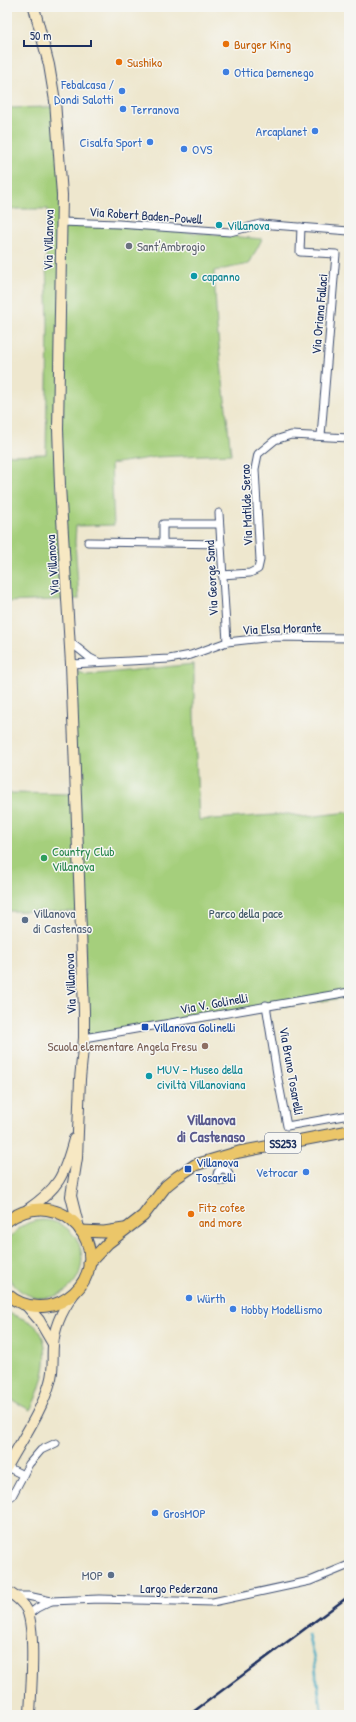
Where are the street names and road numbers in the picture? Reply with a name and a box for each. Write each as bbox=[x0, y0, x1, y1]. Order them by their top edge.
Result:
street label: Via Robert Baden-Powell bbox=[89, 202, 204, 228]
street label: Via Villanova bbox=[38, 210, 58, 270]
street label: Via Oriana Fallaci bbox=[306, 273, 332, 355]
street label: Via Matilde Serao bbox=[236, 464, 256, 546]
street label: Via Villanova bbox=[41, 534, 63, 596]
street label: Via George Sand bbox=[200, 540, 222, 616]
street label: Via Elsa Morante bbox=[242, 618, 322, 638]
street label: Via Villanova bbox=[60, 953, 80, 1015]
street label: Via V. Golinelli bbox=[179, 988, 249, 1018]
street label: Via Bruno Tosarelli bbox=[275, 1025, 309, 1117]
road number: SS253 bbox=[265, 1133, 301, 1153]
street label: Largo Pederzana bbox=[140, 1579, 218, 1597]

